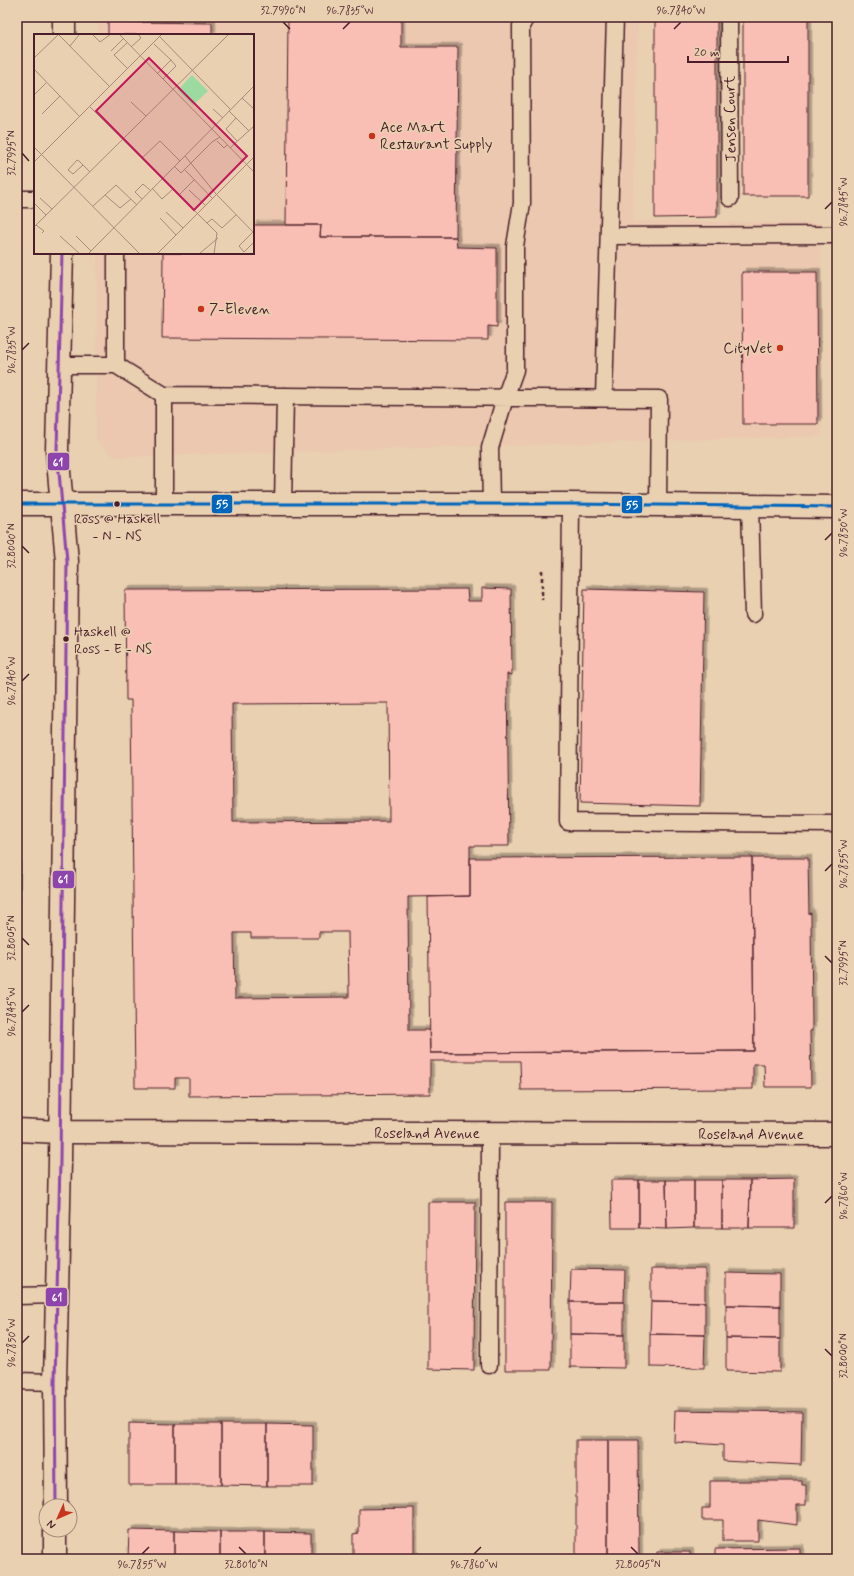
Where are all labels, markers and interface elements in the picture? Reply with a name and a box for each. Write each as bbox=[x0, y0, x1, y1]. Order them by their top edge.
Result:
text: 32.7990°N bbox=[260, 4, 306, 18]
text: 96.7835°W bbox=[327, 4, 373, 18]
text: 96.7840°W bbox=[657, 4, 705, 18]
inset map bbox=[34, 34, 254, 254]
scale bar bbox=[688, 38, 788, 64]
text: 20 m bbox=[694, 45, 720, 61]
street label: Jensen Court bbox=[720, 75, 742, 163]
place label: Ace Mart Restaurant Supply bbox=[380, 118, 493, 155]
text: 32.7995°N bbox=[5, 130, 19, 176]
marker: Ace Mart Restaurant Supply bbox=[367, 131, 377, 141]
text: 96.7845°W bbox=[837, 178, 851, 226]
place label: 7-Eleven bbox=[209, 300, 271, 320]
marker: 7-Eleven bbox=[196, 304, 206, 314]
text: 96.7835°W bbox=[5, 327, 19, 373]
place label: CityVet bbox=[723, 339, 772, 359]
marker: CityVet bbox=[775, 343, 785, 353]
line badge: 61 bbox=[47, 452, 70, 471]
text: 61 bbox=[53, 456, 63, 470]
line badge: 55 bbox=[211, 494, 233, 514]
line badge: 55 bbox=[621, 495, 643, 514]
text: 55 bbox=[216, 498, 228, 512]
marker: Ross @ Haskell - N - NS bbox=[112, 499, 122, 509]
text: 55 bbox=[626, 499, 638, 513]
text: 96.7850°W bbox=[837, 509, 851, 557]
place label: Ross @ Haskell - N - NS bbox=[74, 510, 160, 545]
text: 32.8000°N bbox=[5, 523, 19, 569]
place label: Haskell @ Ross - E - NS bbox=[74, 623, 152, 658]
marker: Haskell @ Ross - E - NS bbox=[61, 634, 71, 644]
text: 96.7840°W bbox=[5, 657, 19, 705]
text: 96.7855°W bbox=[837, 840, 851, 888]
line badge: 61 bbox=[52, 870, 75, 889]
text: 61 bbox=[58, 873, 68, 887]
text: 32.8005°N bbox=[5, 915, 19, 961]
text: 32.7995°N bbox=[837, 940, 851, 986]
text: 96.7845°W bbox=[5, 988, 19, 1036]
street label: Roseland Avenue bbox=[374, 1124, 480, 1144]
street label: Roseland Avenue bbox=[698, 1125, 804, 1145]
text: 96.7860°W bbox=[837, 1172, 851, 1220]
line badge: 61 bbox=[45, 1287, 68, 1307]
text: 61 bbox=[52, 1291, 62, 1305]
text: 96.7850°W bbox=[5, 1319, 19, 1367]
text: 32.8000°N bbox=[837, 1333, 851, 1379]
north arrow bbox=[38, 1498, 78, 1538]
text: N bbox=[44, 1517, 59, 1532]
text: 96.7855°W bbox=[118, 1558, 166, 1572]
text: 32.8010°N bbox=[224, 1558, 268, 1572]
text: 96.7860°W bbox=[450, 1558, 498, 1572]
text: 32.8005°N bbox=[615, 1558, 661, 1572]

